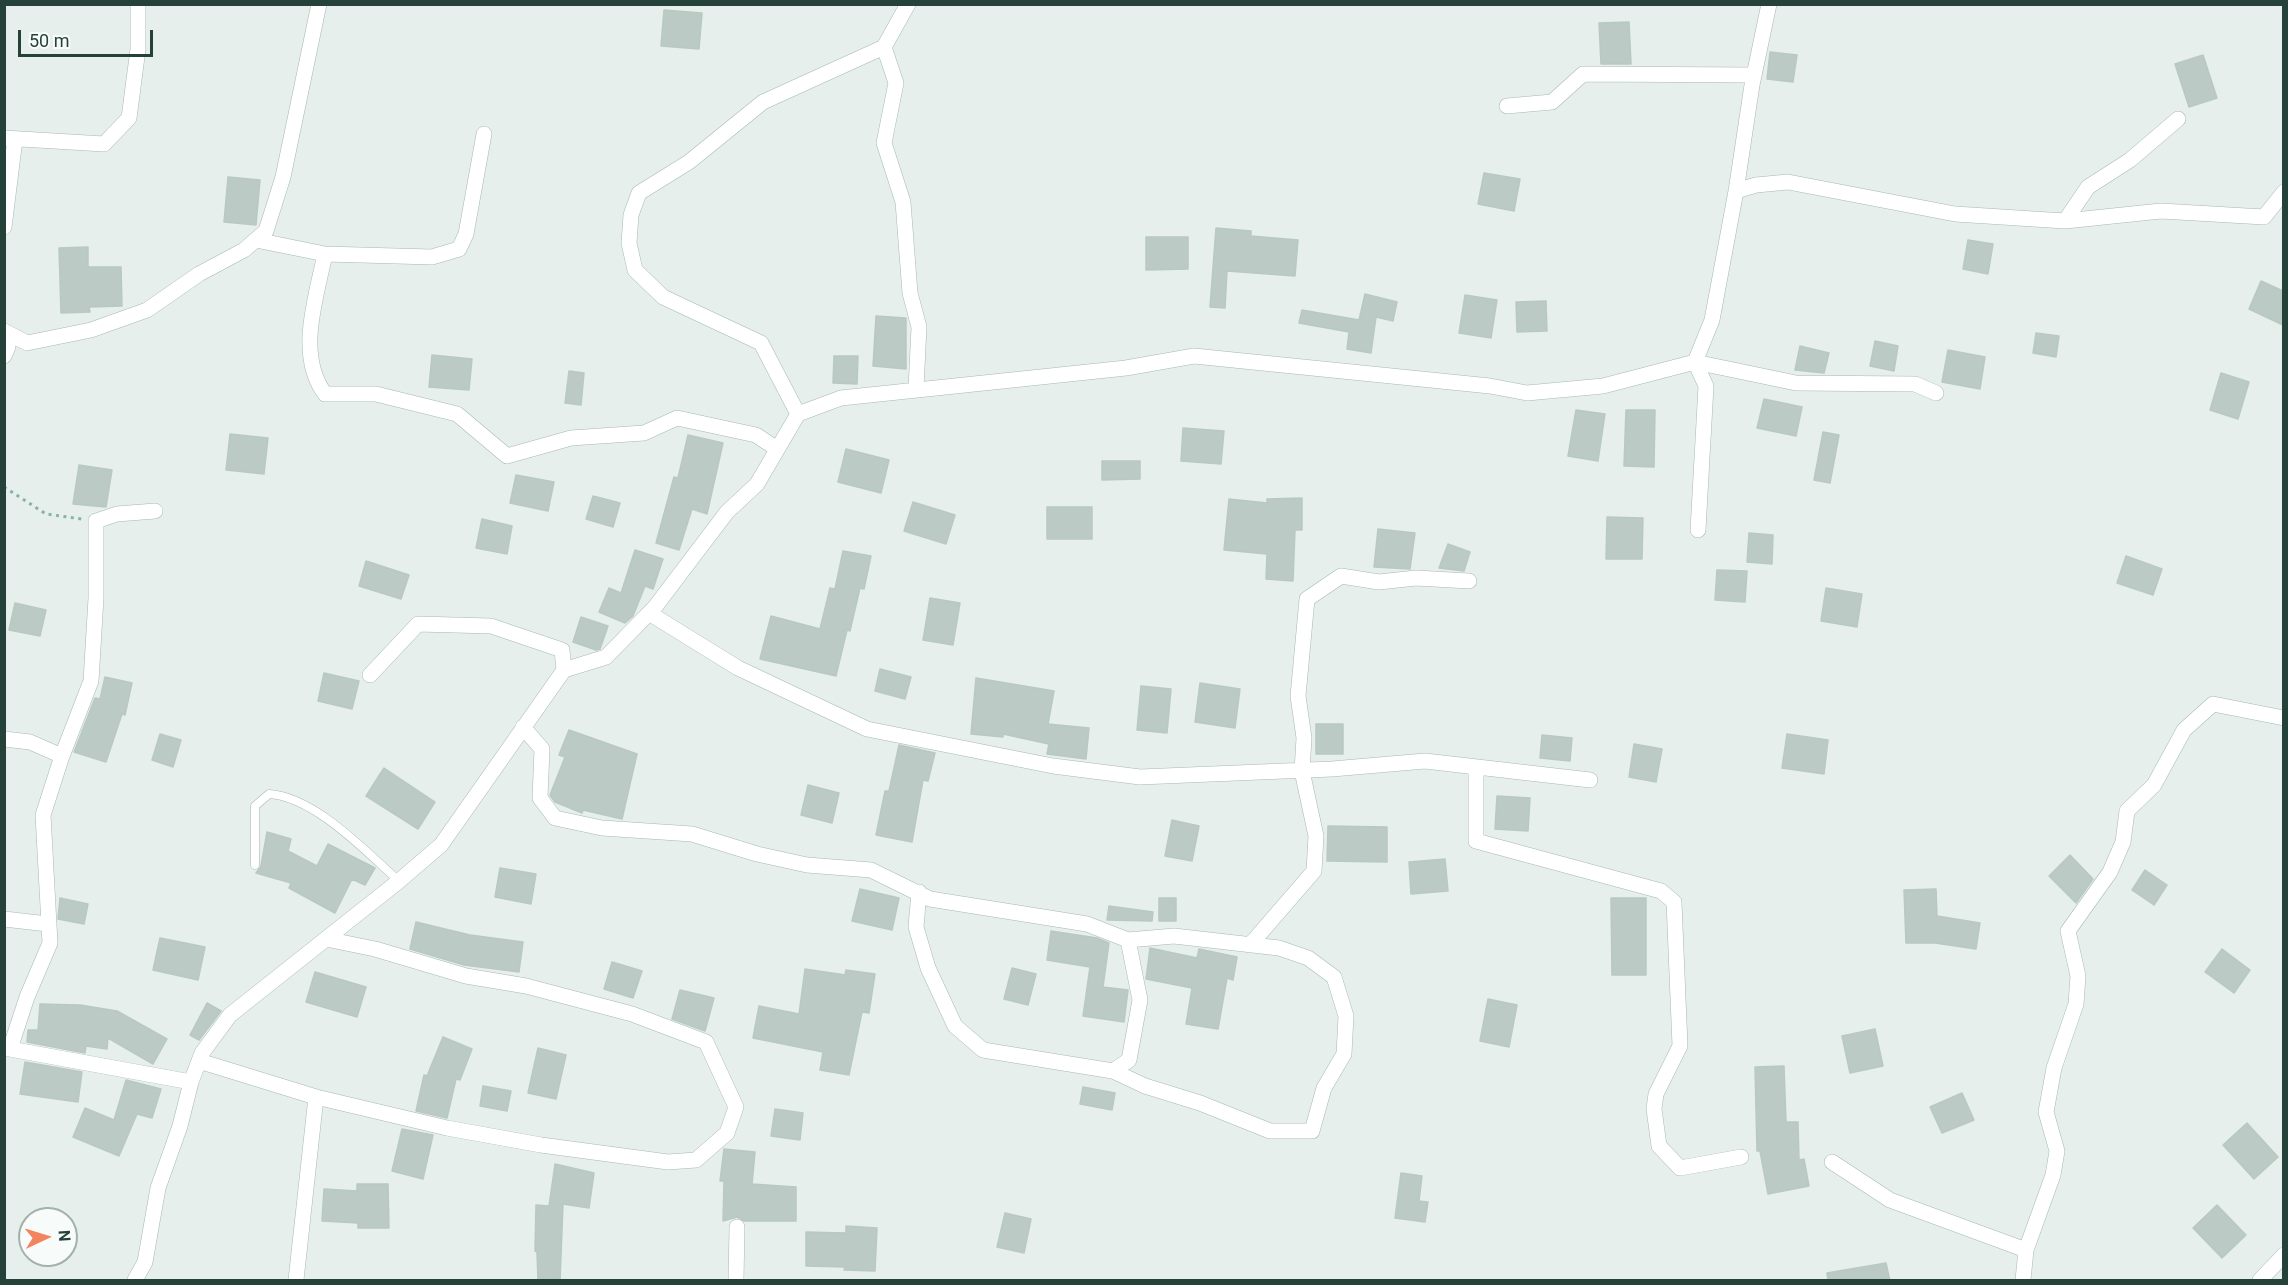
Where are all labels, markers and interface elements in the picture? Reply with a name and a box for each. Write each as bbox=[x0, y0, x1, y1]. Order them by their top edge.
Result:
scale bar bbox=[21, 18, 156, 56]
text: 50 m bbox=[29, 30, 69, 51]
north arrow bbox=[18, 1207, 78, 1267]
text: N bbox=[55, 1230, 74, 1242]

